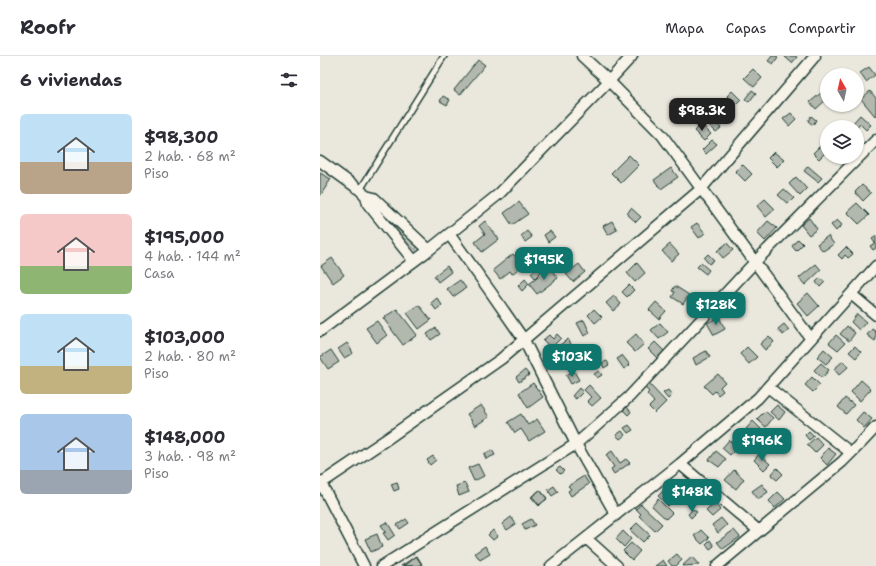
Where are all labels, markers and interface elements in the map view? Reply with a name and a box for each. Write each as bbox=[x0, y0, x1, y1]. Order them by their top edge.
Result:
text: Roofr bbox=[20, 15, 76, 40]
text: Mapa bbox=[665, 19, 704, 37]
text: Capas bbox=[726, 19, 767, 37]
text: Compartir bbox=[789, 19, 856, 37]
north arrow bbox=[820, 68, 864, 112]
map controls bbox=[820, 68, 864, 164]
text: 6 viviendas bbox=[20, 69, 122, 91]
icon: filters bbox=[278, 69, 300, 91]
pin: $98.3K bbox=[669, 98, 735, 132]
text: $98.3K bbox=[678, 102, 726, 119]
button: layers bbox=[820, 120, 864, 164]
text: $98,300 bbox=[144, 126, 218, 148]
icon: home bbox=[52, 130, 100, 178]
text: 2 hab. · 68 m² bbox=[144, 148, 236, 165]
text: Piso bbox=[144, 165, 169, 182]
text: $195,000 bbox=[144, 226, 224, 248]
icon: home bbox=[52, 230, 100, 278]
pin: $195K bbox=[516, 247, 572, 281]
text: 4 hab. · 144 m² bbox=[144, 248, 241, 265]
text: $195K bbox=[524, 251, 564, 268]
text: Casa bbox=[144, 265, 174, 282]
pin: $128K bbox=[688, 292, 744, 326]
text: $128K bbox=[696, 296, 736, 313]
text: $103,000 bbox=[144, 326, 225, 348]
icon: home bbox=[52, 330, 100, 378]
pin: $103K bbox=[544, 344, 600, 378]
text: 2 hab. · 80 m² bbox=[144, 348, 236, 365]
text: $103K bbox=[552, 348, 592, 365]
text: Piso bbox=[144, 365, 169, 382]
text: $148,000 bbox=[144, 426, 225, 448]
pin: $196K bbox=[734, 428, 790, 462]
icon: home bbox=[52, 430, 100, 478]
text: $196K bbox=[741, 432, 783, 449]
text: 3 hab. · 98 m² bbox=[144, 448, 236, 465]
text: Piso bbox=[144, 465, 169, 482]
pin: $148K bbox=[664, 479, 720, 513]
text: $148K bbox=[671, 483, 713, 500]

